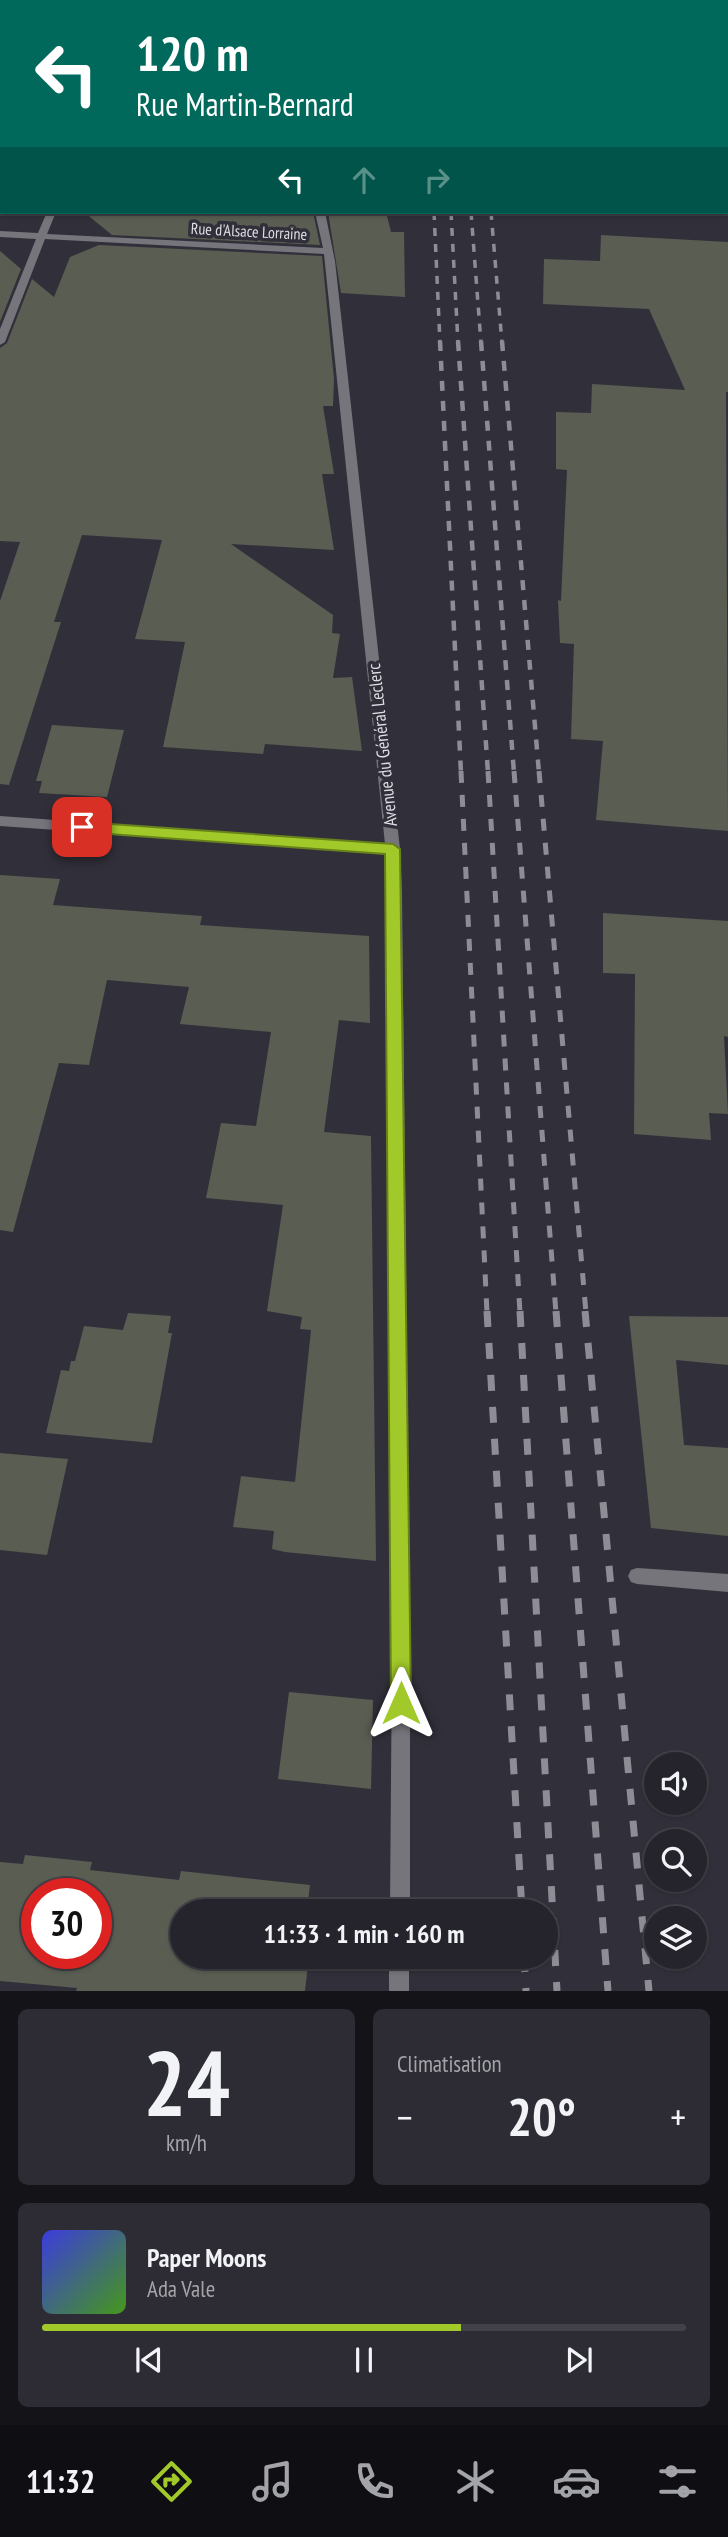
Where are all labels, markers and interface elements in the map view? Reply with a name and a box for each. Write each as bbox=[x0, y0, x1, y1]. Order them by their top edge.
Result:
text: 120 m bbox=[136, 21, 249, 85]
icon: left bbox=[21, 28, 112, 119]
text: Rue Martin-Bernard bbox=[136, 83, 354, 125]
icon: left bbox=[272, 161, 310, 199]
icon: ahead bbox=[345, 161, 383, 199]
icon: right bbox=[418, 161, 456, 199]
street label: Rue d'Alsace Lorraine bbox=[190, 218, 308, 244]
street label: Avenue du Général Leclerc bbox=[362, 662, 402, 828]
pin bbox=[52, 797, 112, 857]
icon: arrive bbox=[63, 808, 101, 846]
position arrow bbox=[364, 1666, 438, 1740]
map controls bbox=[644, 1752, 707, 1969]
button: sound bbox=[644, 1752, 707, 1815]
button: search bbox=[644, 1829, 707, 1892]
speed limit sign: 30 bbox=[21, 1878, 112, 1969]
button: layers bbox=[644, 1906, 707, 1969]
text: 11:33 · 1 min · 160 m bbox=[264, 1917, 464, 1950]
text: 24 bbox=[143, 2023, 230, 2141]
text: Climatisation bbox=[397, 2049, 502, 2078]
text: 20° bbox=[507, 2083, 576, 2150]
text: − bbox=[397, 2092, 413, 2141]
text: + bbox=[670, 2092, 686, 2141]
text: km/h bbox=[166, 2128, 207, 2157]
text: Paper Moons bbox=[147, 2241, 266, 2274]
text: Ada Vale bbox=[147, 2274, 215, 2303]
icon: previous bbox=[130, 2341, 168, 2379]
icon: pause bbox=[345, 2341, 383, 2379]
icon: next bbox=[560, 2341, 598, 2379]
icon: directions bbox=[147, 2457, 196, 2506]
icon: music bbox=[248, 2457, 297, 2506]
icon: phone bbox=[350, 2457, 399, 2506]
icon: climate bbox=[451, 2457, 500, 2506]
icon: car bbox=[552, 2457, 601, 2506]
icon: filters bbox=[653, 2457, 702, 2506]
text: 11:32 bbox=[26, 2460, 95, 2502]

